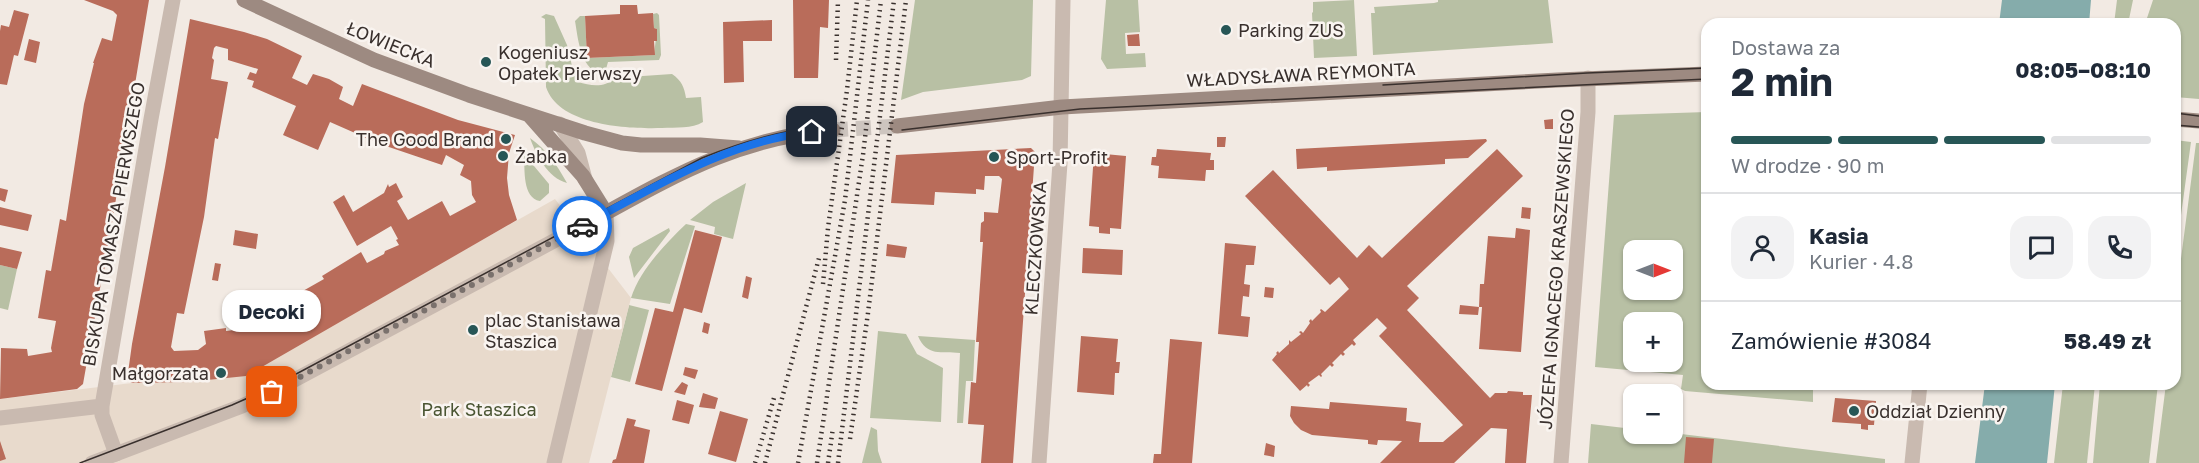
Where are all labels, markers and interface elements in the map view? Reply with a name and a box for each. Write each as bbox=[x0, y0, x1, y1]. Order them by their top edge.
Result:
street label: ŁOWIECKA bbox=[343, 16, 439, 72]
place label: Parking ZUS bbox=[1238, 19, 1344, 41]
marker: Parking ZUS bbox=[1219, 23, 1233, 37]
text: Dostawa za bbox=[1731, 35, 1840, 59]
place label: Kogeniusz Opałek Pierwszy bbox=[498, 41, 642, 84]
marker: Kogeniusz Opałek Pierwszy bbox=[479, 55, 493, 69]
text: 08:05–08:10 bbox=[2015, 56, 2151, 83]
street label: WŁADYSŁAWA REYMONTA bbox=[1186, 57, 1416, 91]
text: 2 min bbox=[1731, 58, 1833, 105]
street label: BISKUPA TOMASZA PIERWSZEGO bbox=[77, 80, 149, 368]
pin bbox=[786, 106, 837, 157]
street label: JÓZEFA IGNACEGO KRASZEWSKIEGO bbox=[1534, 108, 1578, 430]
icon: home bbox=[795, 115, 828, 148]
place label: The Good Brand bbox=[356, 128, 494, 150]
marker: The Good Brand bbox=[499, 132, 513, 146]
place label: Żabka bbox=[515, 145, 567, 167]
place label: Sport-Profit bbox=[1006, 146, 1108, 168]
marker: Żabka bbox=[496, 149, 510, 163]
marker: Sport-Profit bbox=[987, 150, 1001, 164]
text: W drodze · 90 m bbox=[1731, 153, 1884, 177]
street label: KLECZKOWSKA bbox=[1019, 180, 1051, 316]
courier bbox=[552, 196, 612, 256]
icon: car bbox=[566, 210, 599, 243]
button: person bbox=[1731, 216, 1794, 279]
button: chat bbox=[2010, 216, 2073, 279]
button: phone bbox=[2088, 216, 2151, 279]
text: Kasia bbox=[1809, 222, 1869, 249]
north arrow bbox=[1623, 240, 1683, 300]
map controls bbox=[1623, 240, 1683, 444]
text: Kurier · 4.8 bbox=[1809, 249, 1913, 273]
callout: Decoki bbox=[222, 290, 322, 332]
text: Decoki bbox=[238, 299, 305, 323]
place label: plac Stanisława Staszica bbox=[485, 309, 621, 352]
button: + bbox=[1623, 312, 1683, 372]
marker: plac Stanisława Staszica bbox=[466, 323, 480, 337]
text: Zamówienie #3084 bbox=[1731, 327, 1932, 354]
text: 58.49 zł bbox=[2064, 327, 2151, 354]
place label: Małgorzata bbox=[112, 362, 209, 384]
marker: Małgorzata bbox=[214, 366, 228, 380]
pin bbox=[246, 366, 297, 417]
icon: bag bbox=[255, 375, 288, 408]
button: − bbox=[1623, 384, 1683, 444]
park label: Park Staszica bbox=[421, 398, 537, 420]
place label: Oddział Dzienny bbox=[1866, 400, 2005, 422]
marker: Oddział Dzienny bbox=[1847, 404, 1861, 418]

